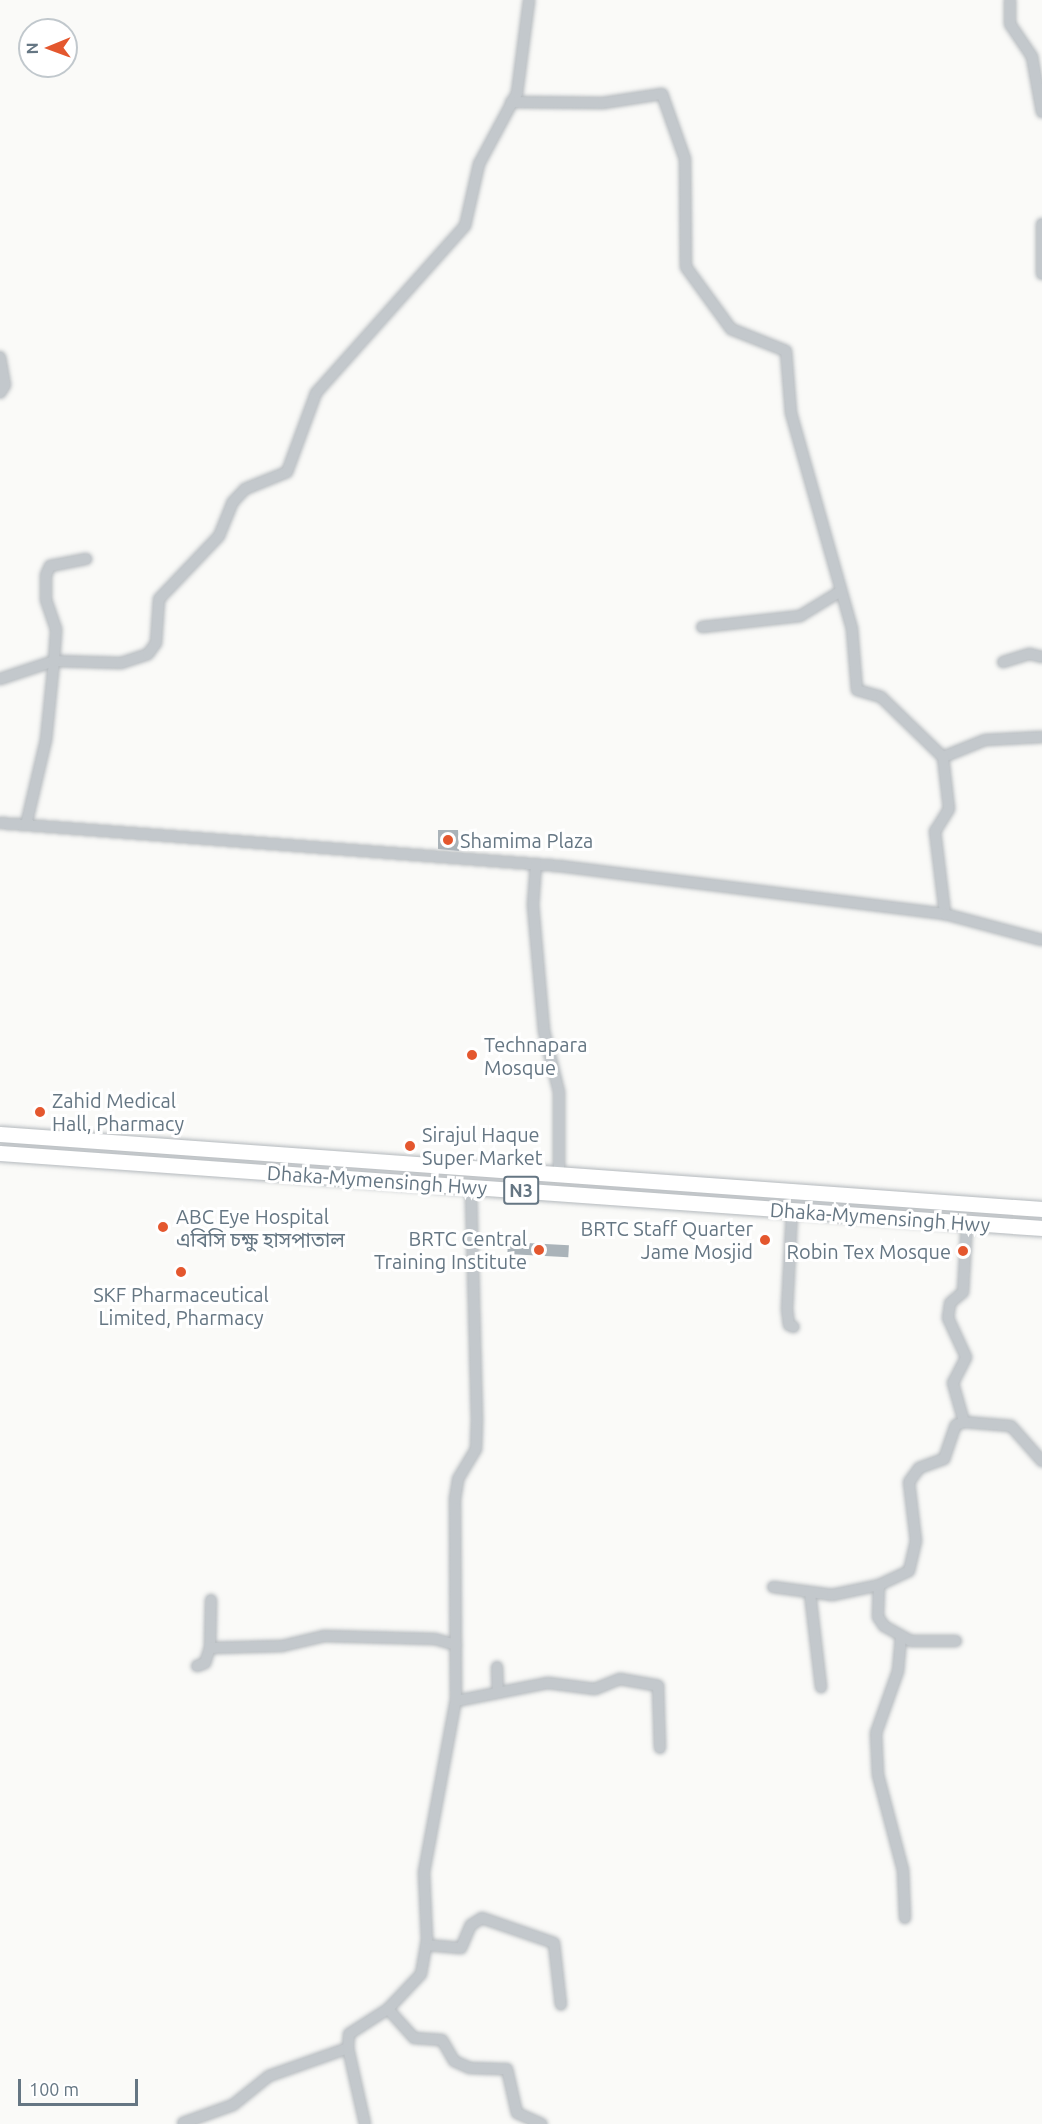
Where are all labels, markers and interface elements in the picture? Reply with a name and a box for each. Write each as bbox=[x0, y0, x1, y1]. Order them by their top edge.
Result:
north arrow bbox=[18, 18, 78, 78]
text: N bbox=[23, 42, 41, 54]
place label: Shamima Plaza bbox=[460, 828, 593, 852]
marker: Shamima Plaza bbox=[441, 833, 455, 847]
place label: Technapara Mosque bbox=[484, 1032, 587, 1079]
marker: Technapara Mosque bbox=[465, 1048, 479, 1062]
place label: Zahid Medical Hall, Pharmacy bbox=[52, 1088, 184, 1135]
marker: Zahid Medical Hall, Pharmacy bbox=[33, 1105, 47, 1119]
place label: Sirajul Haque Super Market bbox=[422, 1122, 543, 1169]
marker: Sirajul Haque Super Market bbox=[403, 1139, 417, 1153]
street label: Dhaka-Mymensingh Hwy bbox=[266, 1160, 488, 1200]
road number: N3 bbox=[503, 1175, 539, 1205]
street label: Dhaka-Mymensingh Hwy bbox=[769, 1197, 991, 1237]
place label: ABC Eye Hospital এবিসি চক্ষু হাসপাতাল bbox=[176, 1204, 345, 1251]
place label: BRTC Staff Quarter Jame Mosjid bbox=[581, 1216, 753, 1263]
marker: ABC Eye Hospital এবিসি চক্ষু হাসপাতাল bbox=[154, 1218, 172, 1236]
place label: BRTC Central Training Institute bbox=[374, 1226, 527, 1273]
marker: BRTC Staff Quarter Jame Mosjid bbox=[758, 1233, 772, 1247]
place label: Robin Tex Mosque bbox=[787, 1239, 951, 1263]
marker: BRTC Central Training Institute bbox=[532, 1243, 546, 1257]
marker: Robin Tex Mosque bbox=[956, 1244, 970, 1258]
marker: SKF Pharmaceutical Limited, Pharmacy bbox=[174, 1265, 188, 1279]
place label: SKF Pharmaceutical Limited, Pharmacy bbox=[93, 1282, 269, 1329]
scale bar bbox=[21, 2067, 141, 2105]
text: 100 m bbox=[29, 2079, 79, 2099]

